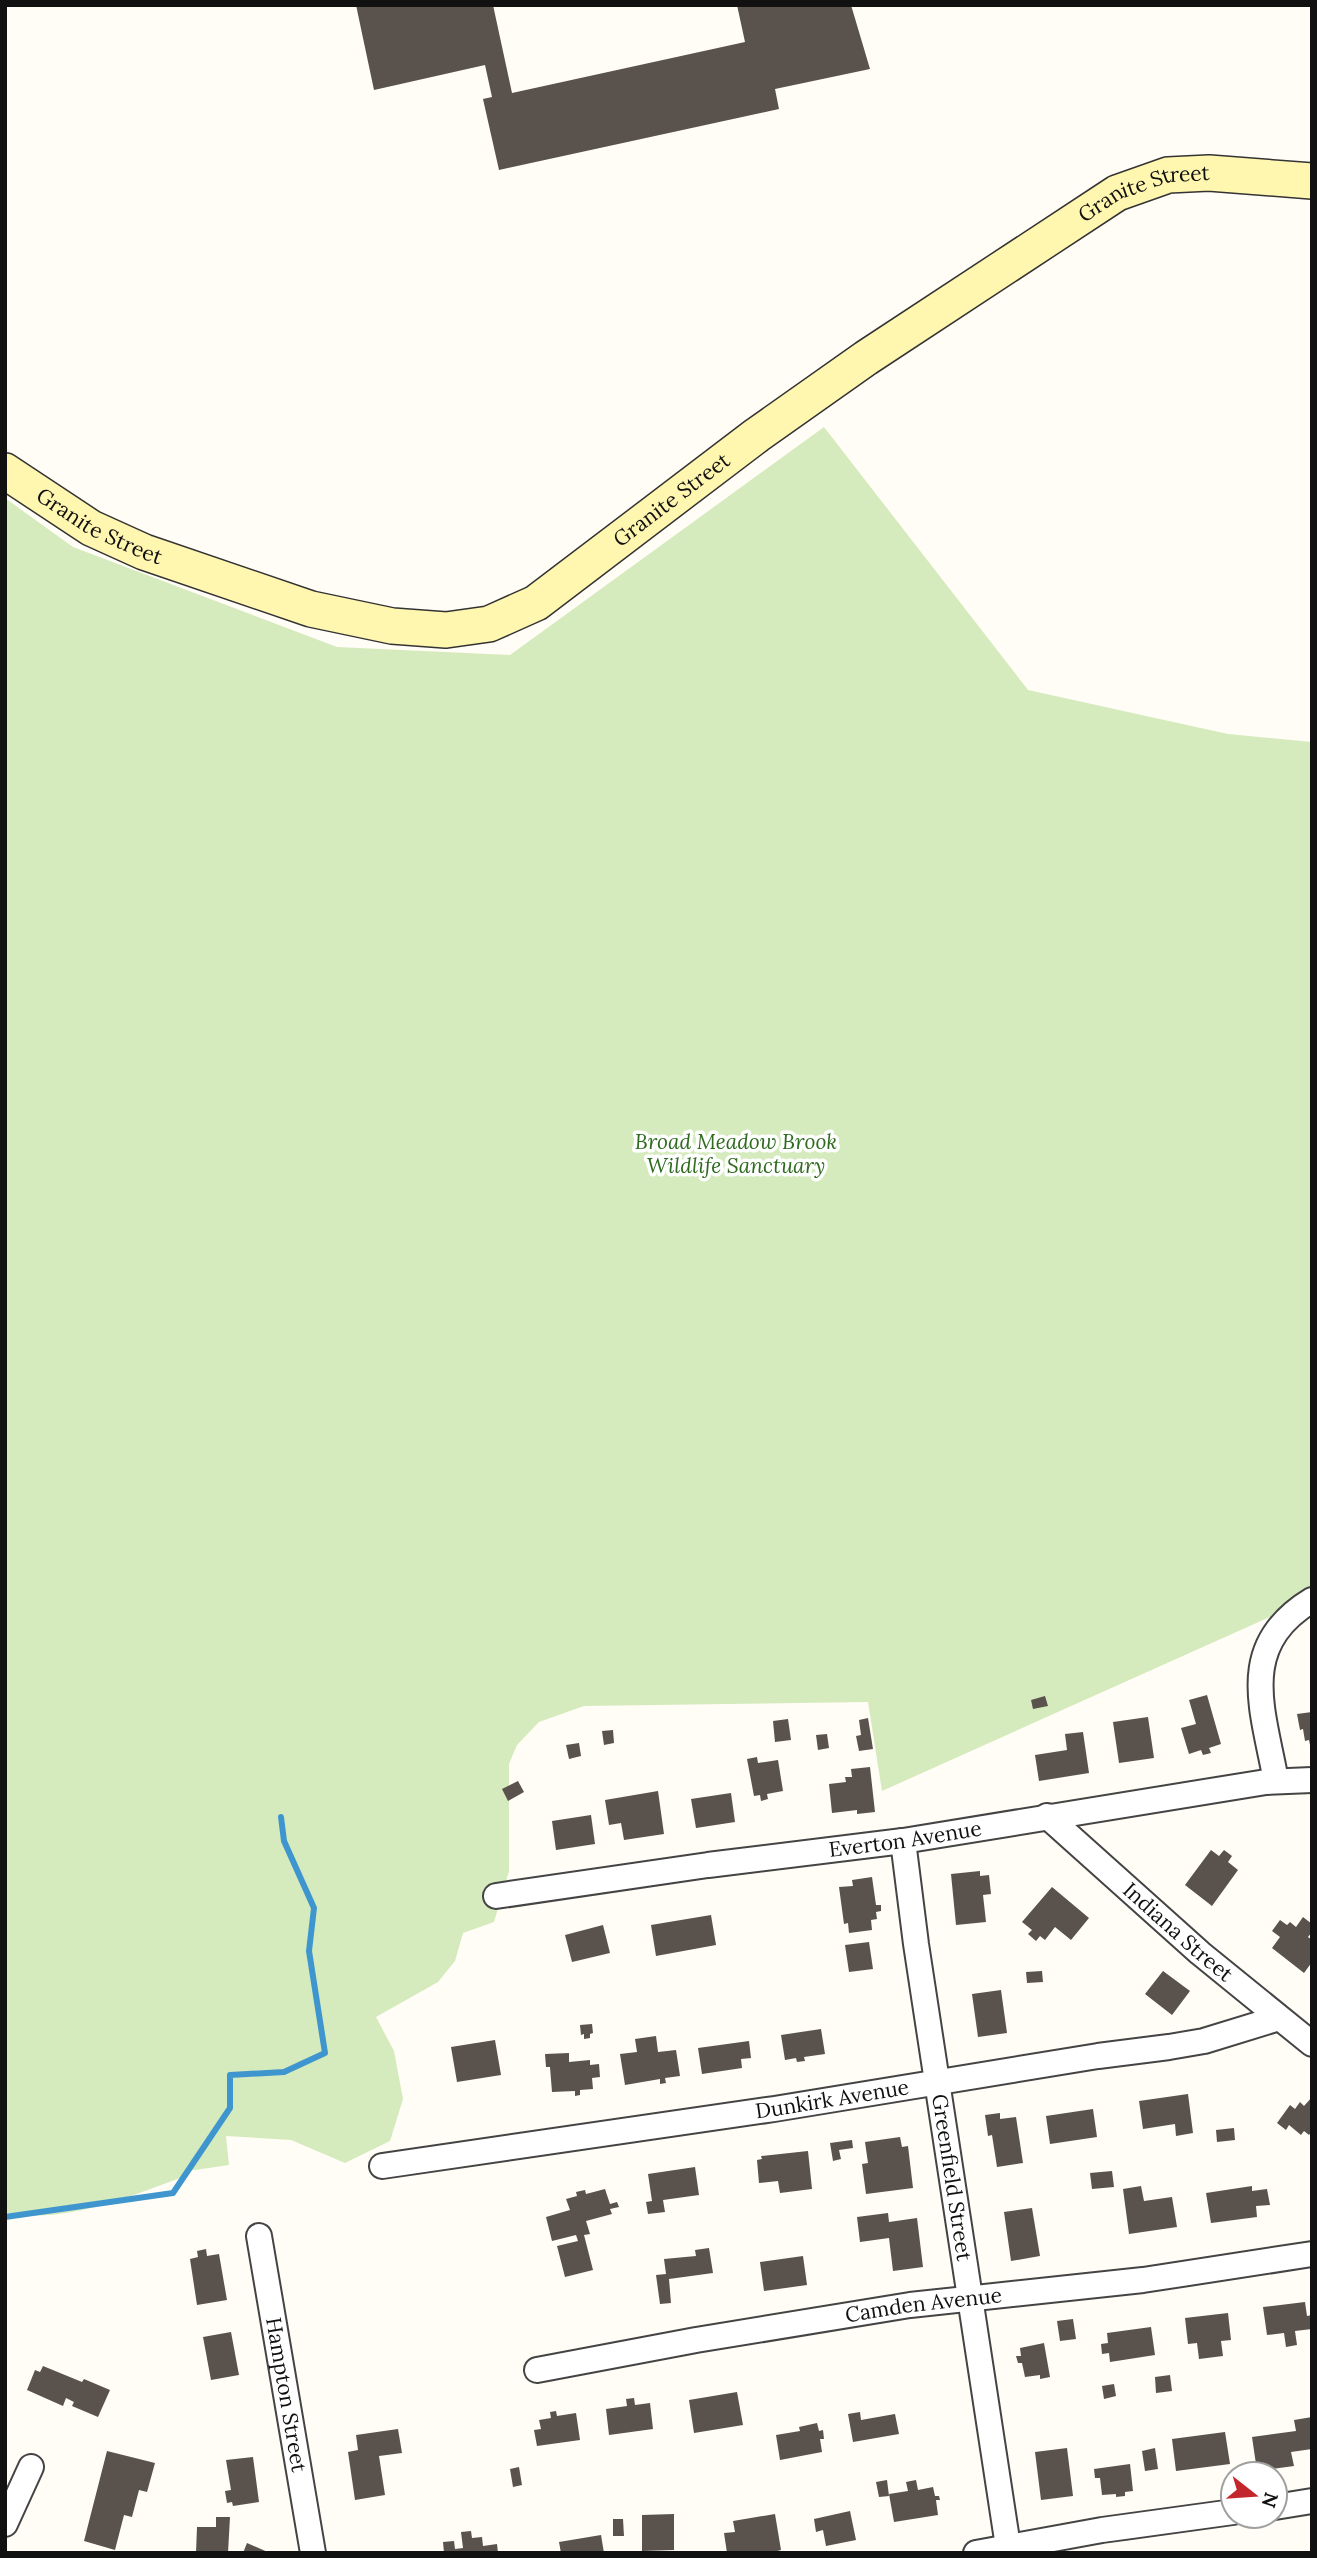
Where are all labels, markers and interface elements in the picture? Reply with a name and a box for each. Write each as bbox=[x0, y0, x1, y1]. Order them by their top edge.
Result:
street label: Granite Street bbox=[1073, 159, 1211, 228]
street label: Granite Street bbox=[608, 446, 736, 552]
street label: Granite Street bbox=[31, 482, 167, 571]
park label: Broad Meadow Brook Wildlife Sanctuary bbox=[635, 1128, 837, 1179]
street label: Everton Avenue bbox=[827, 1814, 983, 1863]
street label: Indiana Street bbox=[1117, 1876, 1239, 1988]
street label: Dunkirk Avenue bbox=[753, 2073, 911, 2125]
street label: Greenfield Street bbox=[926, 2092, 978, 2263]
street label: Camden Avenue bbox=[843, 2281, 1003, 2328]
street label: Hampton Street bbox=[260, 2315, 313, 2475]
north arrow bbox=[1219, 2460, 1289, 2530]
text: N bbox=[1257, 2489, 1284, 2511]

